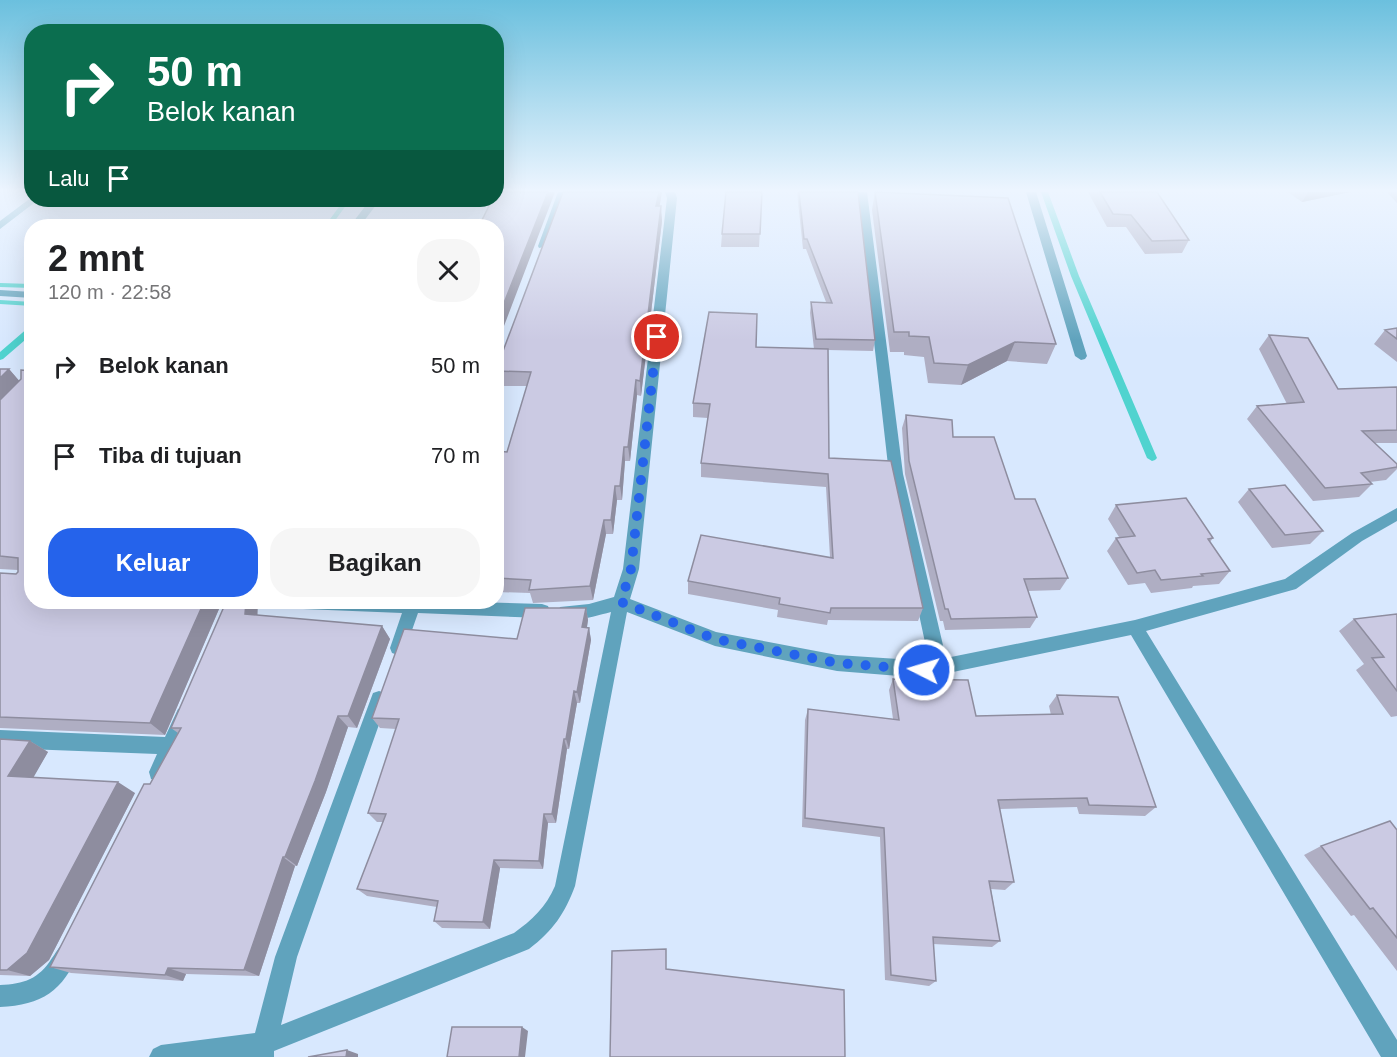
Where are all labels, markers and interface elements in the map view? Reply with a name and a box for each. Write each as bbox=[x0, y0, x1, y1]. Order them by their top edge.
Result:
icon: right bbox=[48, 48, 126, 126]
text: 50 m bbox=[147, 48, 243, 95]
text: Belok kanan bbox=[147, 97, 296, 127]
icon: arrive bbox=[102, 162, 135, 195]
text: Lalu bbox=[48, 166, 90, 191]
text: 2 mnt bbox=[48, 238, 144, 279]
button: close bbox=[417, 239, 480, 302]
text: 120 m · 22:58 bbox=[48, 281, 171, 303]
pin bbox=[631, 311, 682, 362]
icon: arrive bbox=[640, 320, 673, 353]
icon: right bbox=[48, 350, 81, 383]
text: Belok kanan bbox=[99, 353, 229, 378]
text: 50 m bbox=[431, 353, 480, 378]
icon: arrive bbox=[48, 440, 81, 473]
text: Tiba di tujuan bbox=[99, 443, 242, 468]
text: 70 m bbox=[431, 443, 480, 468]
button: Keluar bbox=[48, 528, 258, 597]
button: Bagikan bbox=[270, 528, 480, 597]
position arrow bbox=[892, 638, 956, 702]

